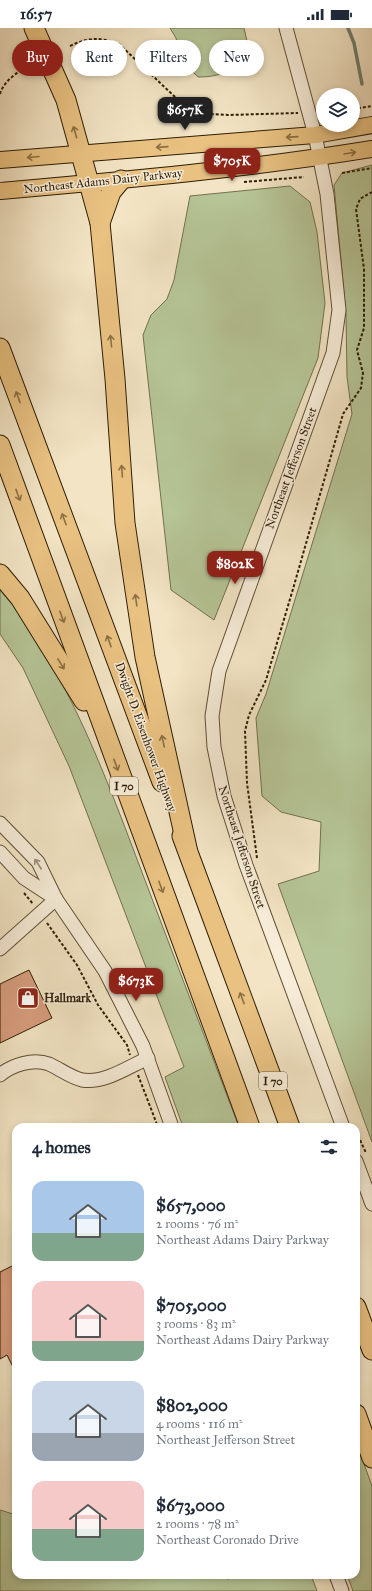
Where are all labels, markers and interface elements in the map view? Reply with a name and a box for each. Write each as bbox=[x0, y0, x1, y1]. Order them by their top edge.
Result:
text: 16:57 bbox=[20, 5, 52, 23]
chip: Buy bbox=[12, 40, 63, 76]
chip: Rent bbox=[71, 40, 127, 76]
chip: Filters bbox=[135, 40, 201, 76]
chip: New bbox=[209, 40, 264, 76]
map controls bbox=[316, 88, 360, 132]
button: layers bbox=[316, 88, 360, 132]
pin: $657K bbox=[157, 97, 213, 131]
text: $657K bbox=[167, 102, 203, 118]
one-way arrow bbox=[71, 125, 79, 138]
one-way arrow bbox=[286, 134, 299, 141]
one-way arrow bbox=[156, 143, 169, 150]
pin: $705K bbox=[204, 148, 260, 182]
one-way arrow bbox=[343, 149, 356, 157]
text: $705K bbox=[213, 153, 251, 169]
one-way arrow bbox=[27, 154, 40, 161]
street label: Northeast Adams Dairy Parkway bbox=[23, 166, 183, 196]
one-way arrow bbox=[108, 334, 115, 347]
one-way arrow bbox=[14, 391, 22, 403]
street label: Northeast Jefferson Street bbox=[262, 405, 321, 531]
one-way arrow bbox=[118, 465, 125, 478]
one-way arrow bbox=[15, 488, 22, 501]
one-way arrow bbox=[59, 513, 67, 525]
pin: $802K bbox=[207, 551, 263, 585]
text: $802K bbox=[216, 556, 254, 572]
one-way arrow bbox=[132, 594, 140, 607]
one-way arrow bbox=[59, 610, 67, 622]
one-way arrow bbox=[105, 635, 113, 647]
one-way arrow bbox=[58, 658, 66, 670]
street label: Dwight D. Eisenhower Highway bbox=[111, 660, 180, 815]
one-way arrow bbox=[159, 735, 167, 748]
one-way arrow bbox=[113, 759, 121, 771]
road number: I 70 bbox=[110, 777, 138, 795]
street label: Northeast Jefferson Street bbox=[215, 784, 269, 911]
one-way arrow bbox=[34, 859, 42, 870]
one-way arrow bbox=[158, 881, 166, 893]
pin: $673K bbox=[108, 968, 164, 1002]
text: $673K bbox=[118, 973, 154, 989]
shop icon: Hallmark bbox=[15, 985, 41, 1011]
place label: Hallmark bbox=[44, 991, 92, 1005]
one-way arrow bbox=[238, 992, 246, 1004]
road number: I 70 bbox=[259, 1072, 287, 1090]
icon: filters bbox=[318, 1136, 340, 1158]
text: 4 homes bbox=[32, 1137, 91, 1158]
text: $657,000 bbox=[156, 1195, 226, 1216]
icon: home bbox=[64, 1197, 112, 1245]
text: 2 rooms · 76 m² bbox=[156, 1216, 238, 1232]
text: Northeast Adams Dairy Parkway bbox=[156, 1232, 329, 1248]
text: $705,000 bbox=[156, 1295, 227, 1316]
icon: home bbox=[64, 1297, 112, 1345]
text: 3 rooms · 83 m² bbox=[156, 1316, 236, 1332]
text: Northeast Adams Dairy Parkway bbox=[156, 1332, 329, 1348]
text: $802,000 bbox=[156, 1395, 228, 1416]
icon: home bbox=[64, 1397, 112, 1445]
text: 4 rooms · 116 m² bbox=[156, 1416, 243, 1432]
text: Northeast Jefferson Street bbox=[156, 1432, 295, 1448]
text: $673,000 bbox=[156, 1495, 225, 1516]
icon: home bbox=[64, 1497, 112, 1545]
text: 2 rooms · 78 m² bbox=[156, 1516, 239, 1532]
text: Northeast Coronado Drive bbox=[156, 1532, 299, 1548]

